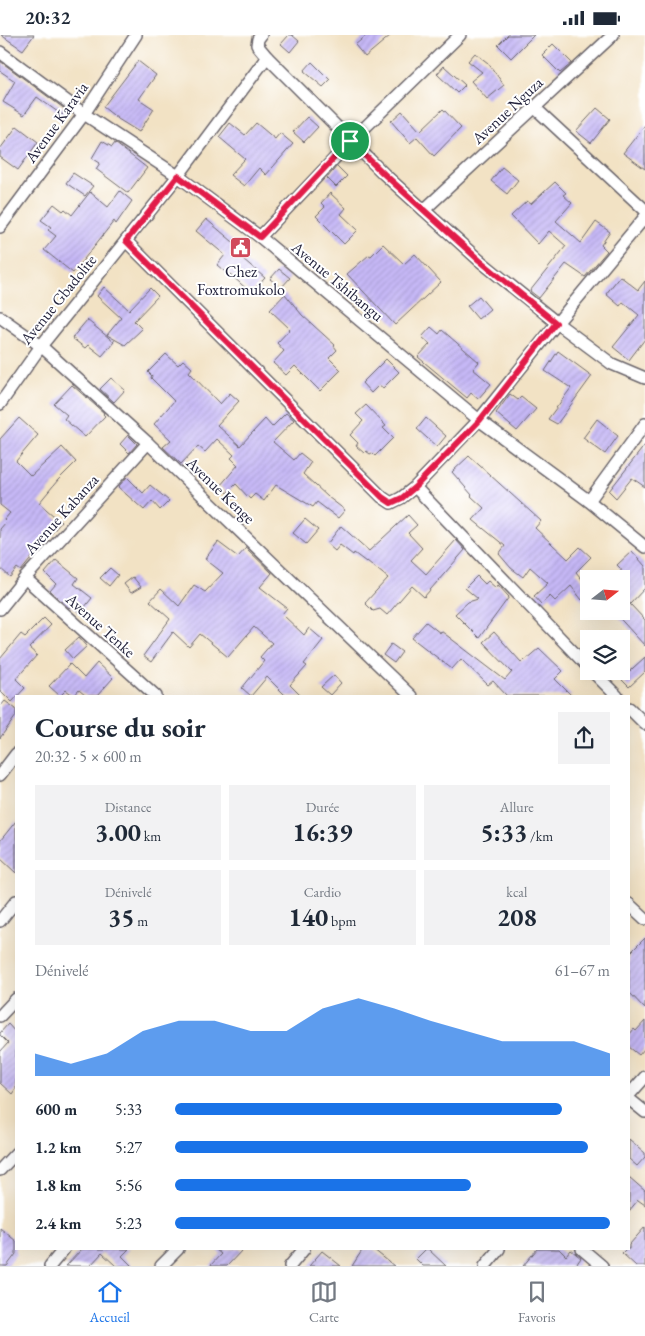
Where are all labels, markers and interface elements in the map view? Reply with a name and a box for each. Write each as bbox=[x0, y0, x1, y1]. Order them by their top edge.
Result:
text: 20:32 bbox=[25, 5, 71, 30]
street label: Avenue Nguza bbox=[467, 72, 548, 149]
street label: Avenue Karavia bbox=[19, 77, 93, 168]
pin bbox=[329, 120, 371, 162]
icon: arrive bbox=[336, 127, 364, 155]
public building icon: Chez Foxtromukolo bbox=[229, 235, 253, 259]
street label: Avenue Tshibangu bbox=[287, 236, 388, 326]
street label: Avenue Gbadolite bbox=[15, 250, 101, 349]
place label: Chez Foxtromukolo bbox=[197, 261, 285, 300]
street label: Avenue Kenge bbox=[181, 452, 260, 528]
street label: Avenue Kabanza bbox=[19, 469, 104, 560]
north arrow bbox=[580, 570, 630, 620]
map controls bbox=[580, 570, 630, 680]
street label: Avenue Tenke bbox=[61, 588, 140, 662]
button: layers bbox=[580, 630, 630, 680]
text: Course du soir bbox=[35, 709, 206, 745]
button: share bbox=[558, 712, 610, 764]
text: 20:32 · 5 × 600 m bbox=[35, 746, 142, 767]
text: Distance bbox=[105, 798, 152, 816]
text: Durée bbox=[306, 798, 339, 816]
text: Allure bbox=[500, 798, 534, 816]
text: 3.00 bbox=[95, 816, 141, 848]
text: 16:39 bbox=[293, 816, 352, 848]
text: 5:33 bbox=[481, 816, 527, 848]
text: km bbox=[141, 827, 161, 845]
text: /km bbox=[527, 827, 553, 845]
text: Dénivelé bbox=[105, 883, 152, 901]
text: Cardio bbox=[304, 883, 341, 901]
text: kcal bbox=[506, 883, 527, 901]
text: 35 bbox=[108, 901, 135, 933]
text: 140 bbox=[289, 901, 328, 933]
text: 208 bbox=[497, 901, 537, 933]
text: m bbox=[135, 912, 148, 930]
text: bpm bbox=[328, 912, 356, 930]
text: Dénivelé bbox=[35, 960, 89, 981]
text: 61–67 m bbox=[555, 960, 610, 981]
text: 600 m bbox=[35, 1099, 77, 1120]
text: 5:33 bbox=[115, 1099, 142, 1120]
text: 1.2 km bbox=[35, 1137, 81, 1158]
text: 5:27 bbox=[115, 1137, 142, 1158]
text: 1.8 km bbox=[35, 1175, 81, 1196]
text: 5:56 bbox=[115, 1175, 142, 1196]
text: 2.4 km bbox=[35, 1213, 81, 1234]
text: 5:23 bbox=[115, 1213, 142, 1234]
tab: Accueil bbox=[90, 1278, 130, 1326]
tab: Carte bbox=[309, 1278, 339, 1326]
tab: Favoris bbox=[518, 1278, 555, 1326]

